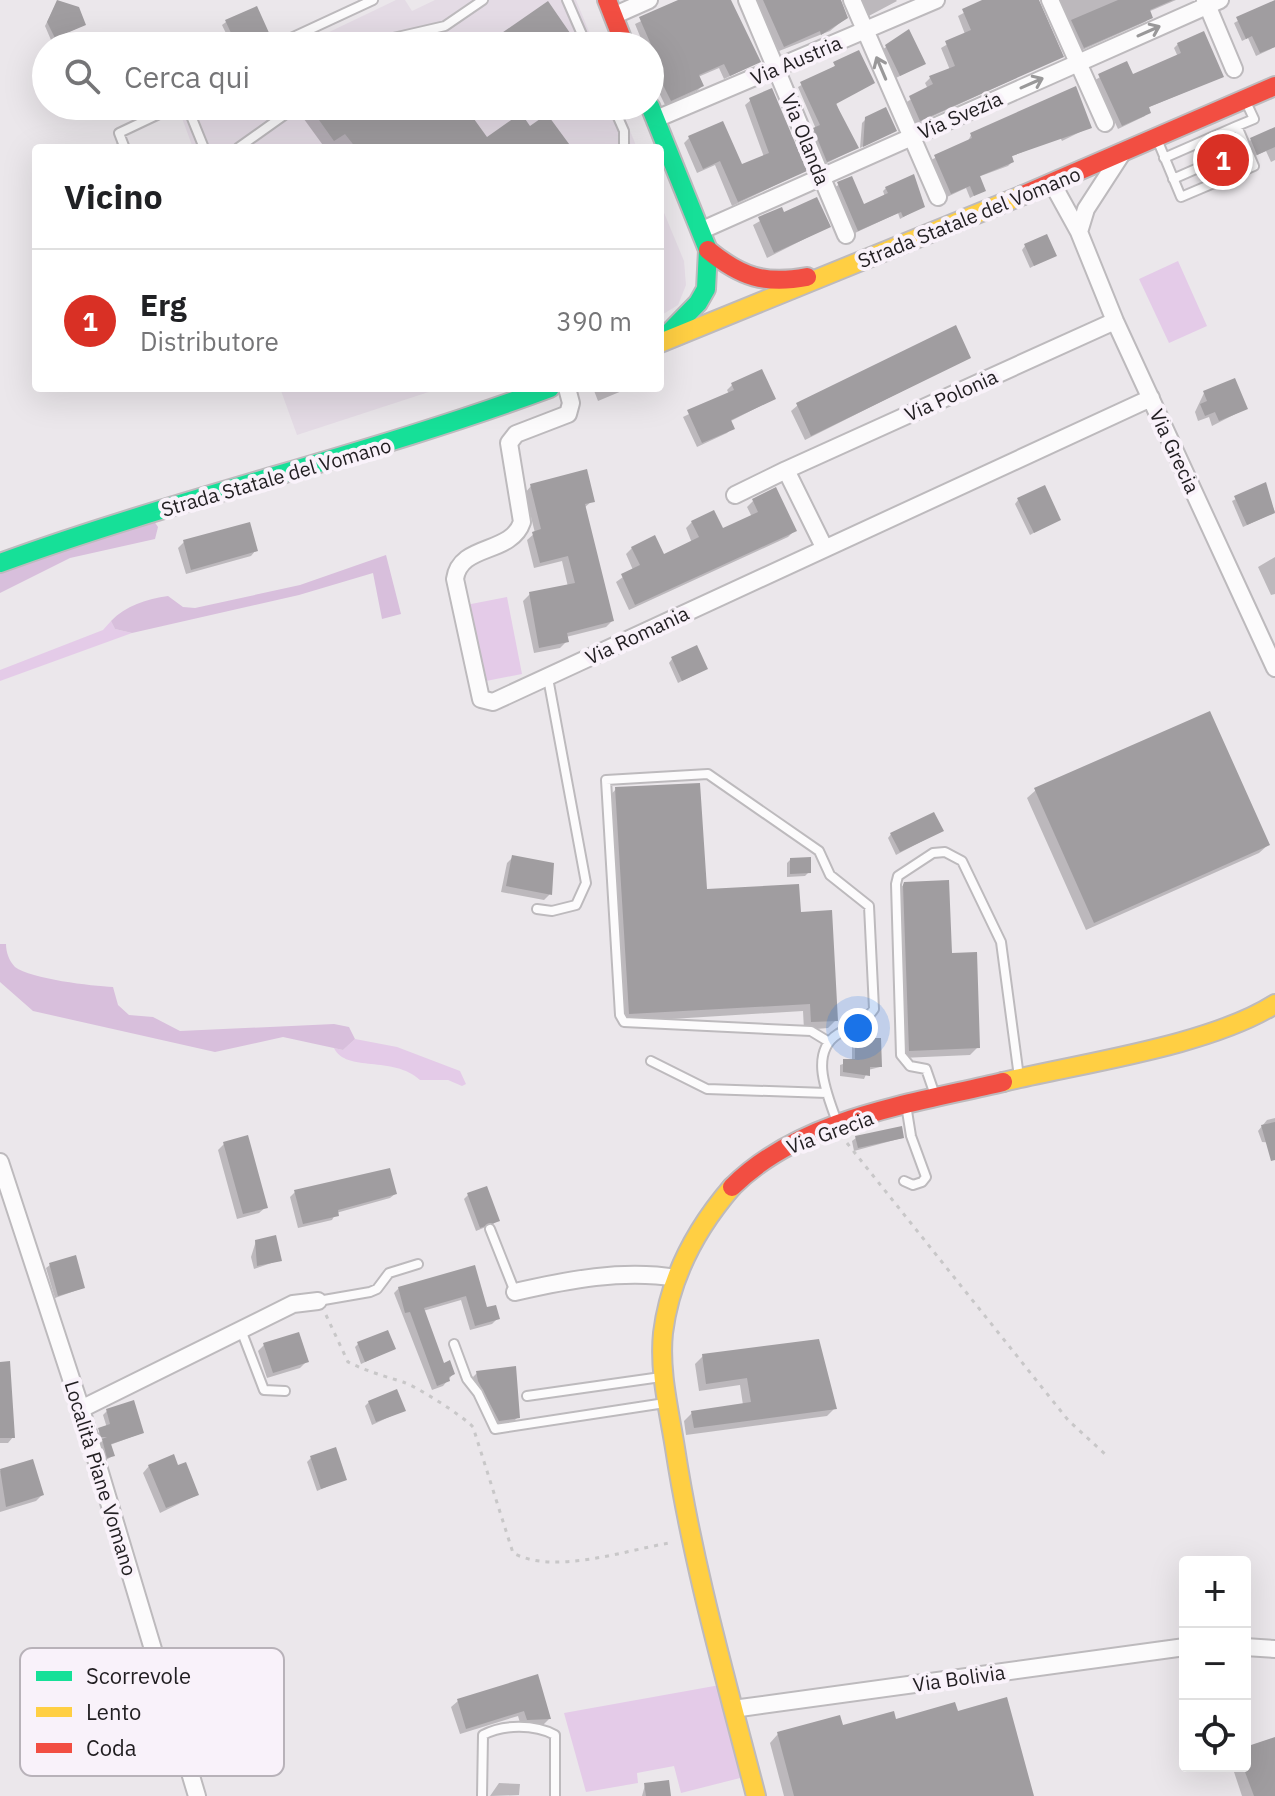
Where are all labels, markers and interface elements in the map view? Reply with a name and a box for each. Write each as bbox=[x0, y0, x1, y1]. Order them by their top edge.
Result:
one-way arrow bbox=[1136, 23, 1160, 38]
street label: Via Austria bbox=[746, 29, 846, 91]
search box bbox=[32, 32, 664, 120]
icon: search bbox=[60, 54, 104, 98]
one-way arrow bbox=[873, 56, 888, 81]
text: Cerca qui bbox=[124, 57, 250, 96]
one-way arrow bbox=[1019, 74, 1044, 89]
street label: Via Svezia bbox=[914, 84, 1007, 146]
street label: Via Olanda bbox=[775, 89, 837, 189]
pin: 1 bbox=[1197, 130, 1249, 190]
street label: Strada Statale del Vomano bbox=[854, 160, 1084, 274]
text: Vicino bbox=[64, 174, 163, 218]
text: Erg bbox=[140, 285, 186, 324]
text: 1 bbox=[82, 304, 98, 338]
text: 390 m bbox=[556, 304, 632, 338]
text: Distributore bbox=[140, 324, 279, 358]
street label: Via Polonia bbox=[900, 362, 1002, 428]
street label: Via Grecia bbox=[1144, 404, 1206, 498]
street label: Strada Statale del Vomano bbox=[158, 431, 394, 523]
street label: Via Romania bbox=[581, 599, 693, 671]
your location bbox=[838, 1008, 878, 1048]
street label: Via Grecia bbox=[783, 1104, 877, 1160]
street label: Località Piane Vomano bbox=[58, 1377, 144, 1579]
map controls bbox=[1179, 1556, 1251, 1772]
button: + bbox=[1179, 1556, 1251, 1628]
button: − bbox=[1179, 1628, 1251, 1700]
legend bbox=[20, 1648, 284, 1776]
street label: Via Bolivia bbox=[911, 1658, 1007, 1698]
text: Scorrevole bbox=[86, 1661, 191, 1690]
text: Lento bbox=[86, 1697, 141, 1726]
button: locate bbox=[1179, 1700, 1251, 1772]
text: Coda bbox=[86, 1733, 137, 1762]

